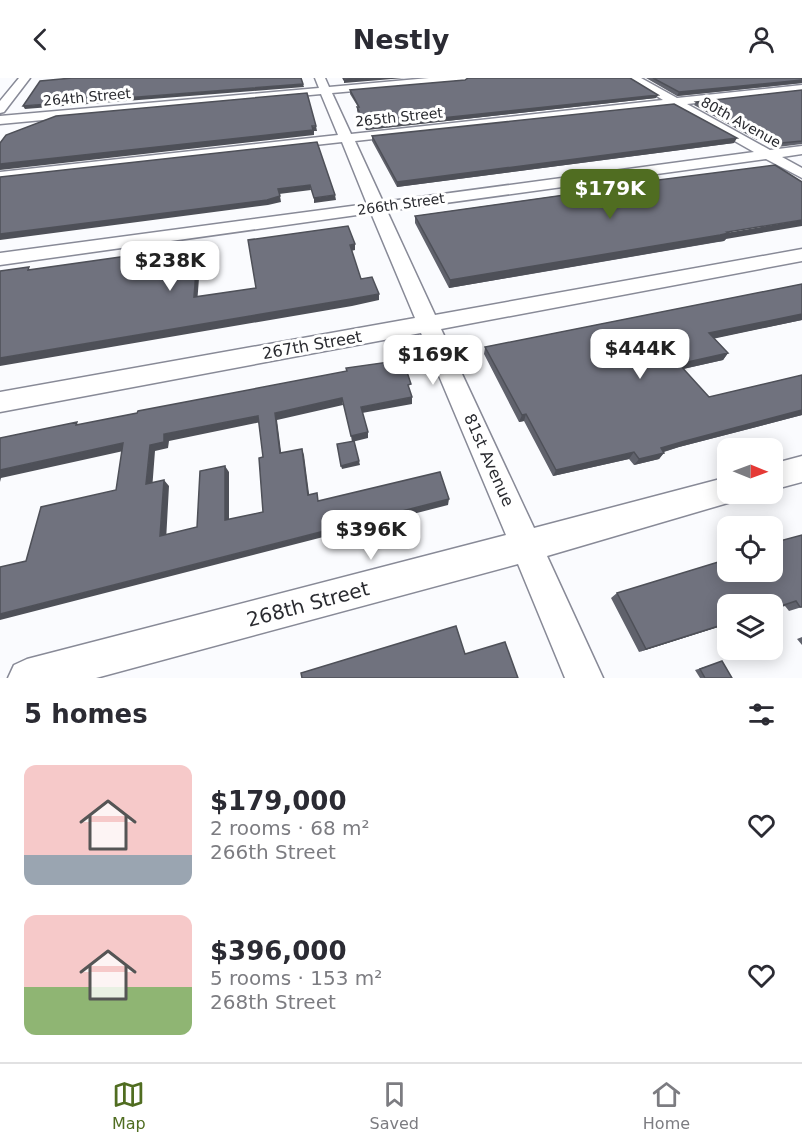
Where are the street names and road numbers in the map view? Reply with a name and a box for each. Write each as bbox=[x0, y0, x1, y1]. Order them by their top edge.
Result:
street label: 264th Street bbox=[42, 85, 132, 109]
street label: 80th Avenue bbox=[698, 94, 784, 150]
street label: 265th Street bbox=[354, 104, 444, 130]
street label: 266th Street bbox=[356, 190, 446, 218]
street label: 267th Street bbox=[261, 327, 363, 363]
street label: 81st Avenue bbox=[460, 411, 518, 509]
street label: 268th Street bbox=[244, 576, 372, 632]

